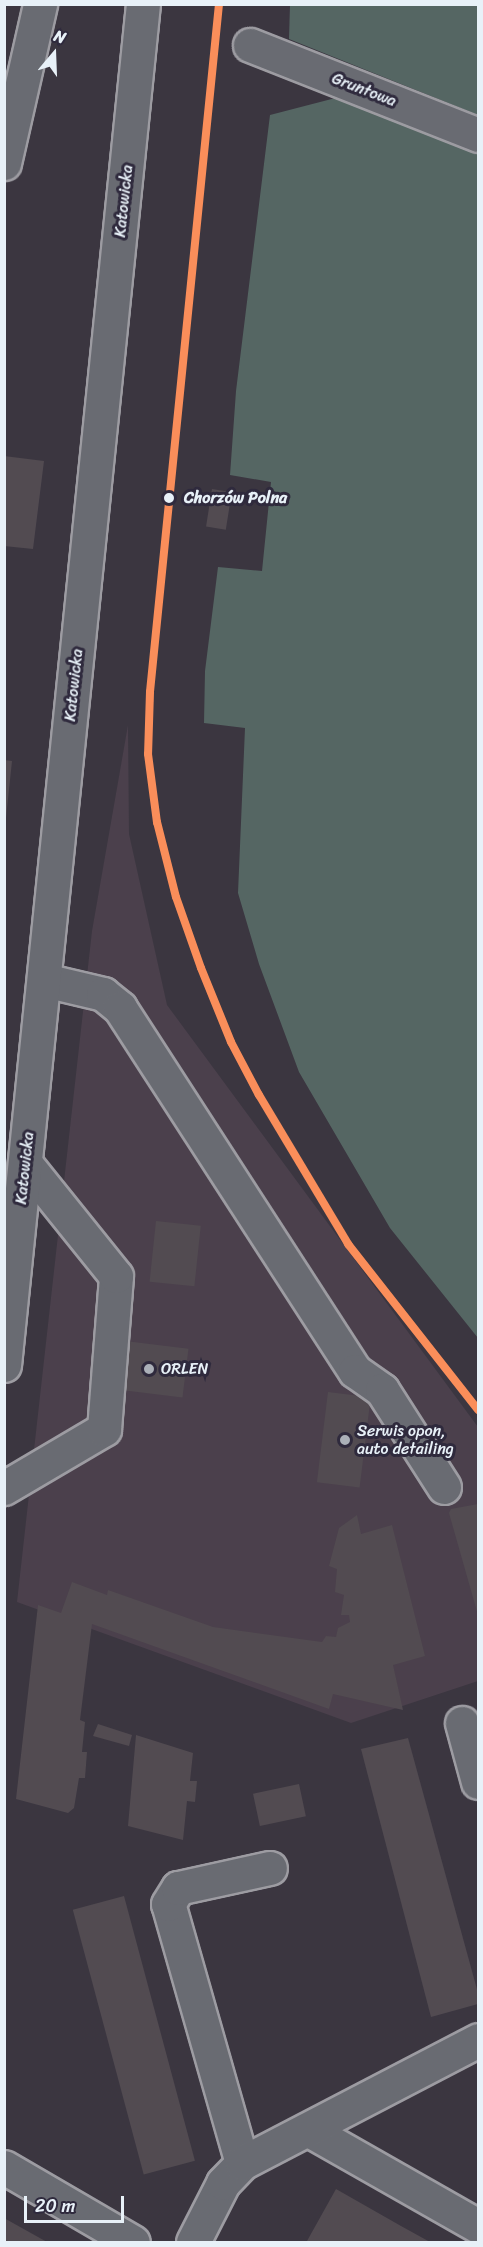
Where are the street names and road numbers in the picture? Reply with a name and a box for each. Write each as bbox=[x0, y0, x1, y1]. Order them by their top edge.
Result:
street label: Gruntowa bbox=[329, 69, 399, 111]
street label: Katowicka bbox=[111, 164, 137, 238]
street label: Katowicka bbox=[61, 648, 87, 722]
street label: Katowicka bbox=[12, 1131, 38, 1205]

